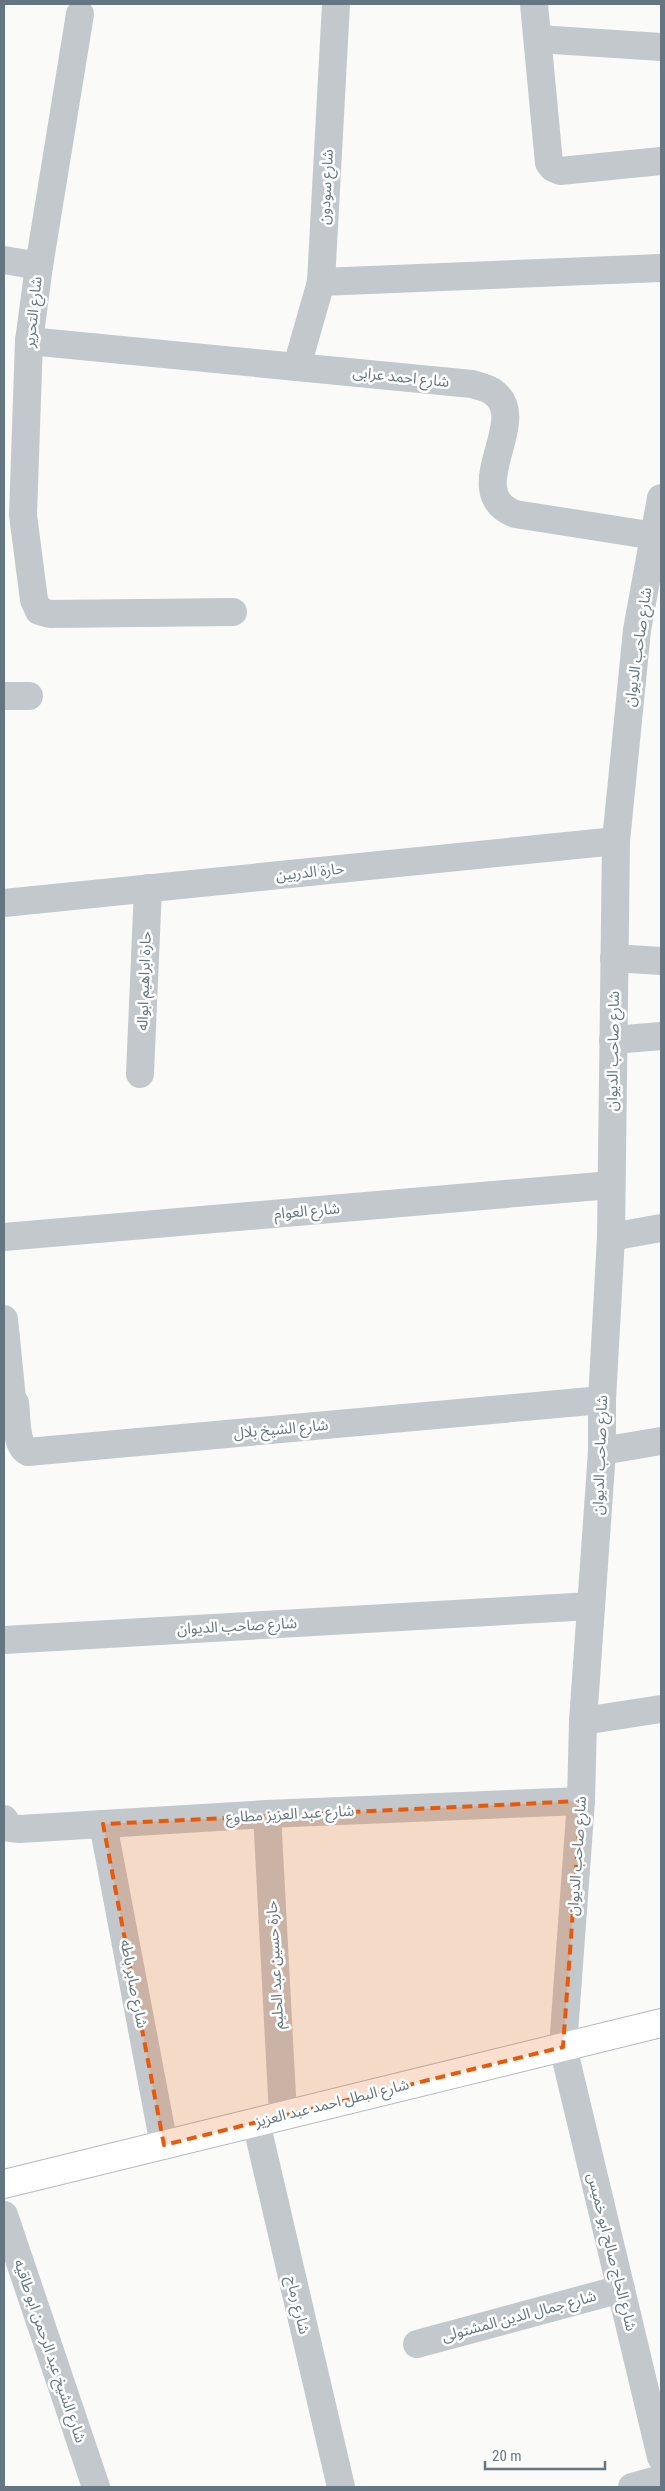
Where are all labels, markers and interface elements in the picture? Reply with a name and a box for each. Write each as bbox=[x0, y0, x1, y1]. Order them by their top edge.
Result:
street label: شارع سودون bbox=[315, 149, 340, 225]
street label: شارع التحرير bbox=[20, 275, 49, 350]
street label: شارع احمد عرابى bbox=[352, 363, 450, 394]
street label: شارع صاحب الديوان bbox=[621, 586, 658, 708]
street label: حارة الدربين bbox=[275, 859, 345, 885]
street label: حارة ابراهيم ابواله bbox=[133, 931, 157, 1031]
street label: شارع صاحب الديوان bbox=[603, 991, 626, 1111]
street label: شارع العوام bbox=[273, 1199, 341, 1226]
street label: شارع صاحب الديوان bbox=[589, 1394, 614, 1515]
street label: شارع الشيخ بلال bbox=[233, 1416, 330, 1445]
street label: شارع صاحب الديوان bbox=[177, 1614, 298, 1641]
street label: شارع صاحب الديوان bbox=[564, 1795, 593, 1917]
street label: شارع عبد العزيز مطاوع bbox=[225, 1802, 355, 1829]
street label: حارة حسين عبد الحليم bbox=[263, 1900, 289, 2030]
street label: شارع صابر باطه bbox=[114, 1938, 151, 2031]
street label: شارع البطل احمد عبد العزيز bbox=[252, 2075, 412, 2134]
street label: شارع الحاج صالح ابو خميس bbox=[581, 2171, 640, 2334]
street label: شارع الشيخ عبد الرحمن ابو طاقيه bbox=[7, 2257, 90, 2446]
street label: شارع رماح bbox=[280, 2274, 314, 2337]
street label: شارع جمال الدين المشتولى bbox=[440, 2287, 599, 2348]
scale bar bbox=[485, 2438, 605, 2470]
text: 20 m bbox=[492, 2447, 522, 2465]

